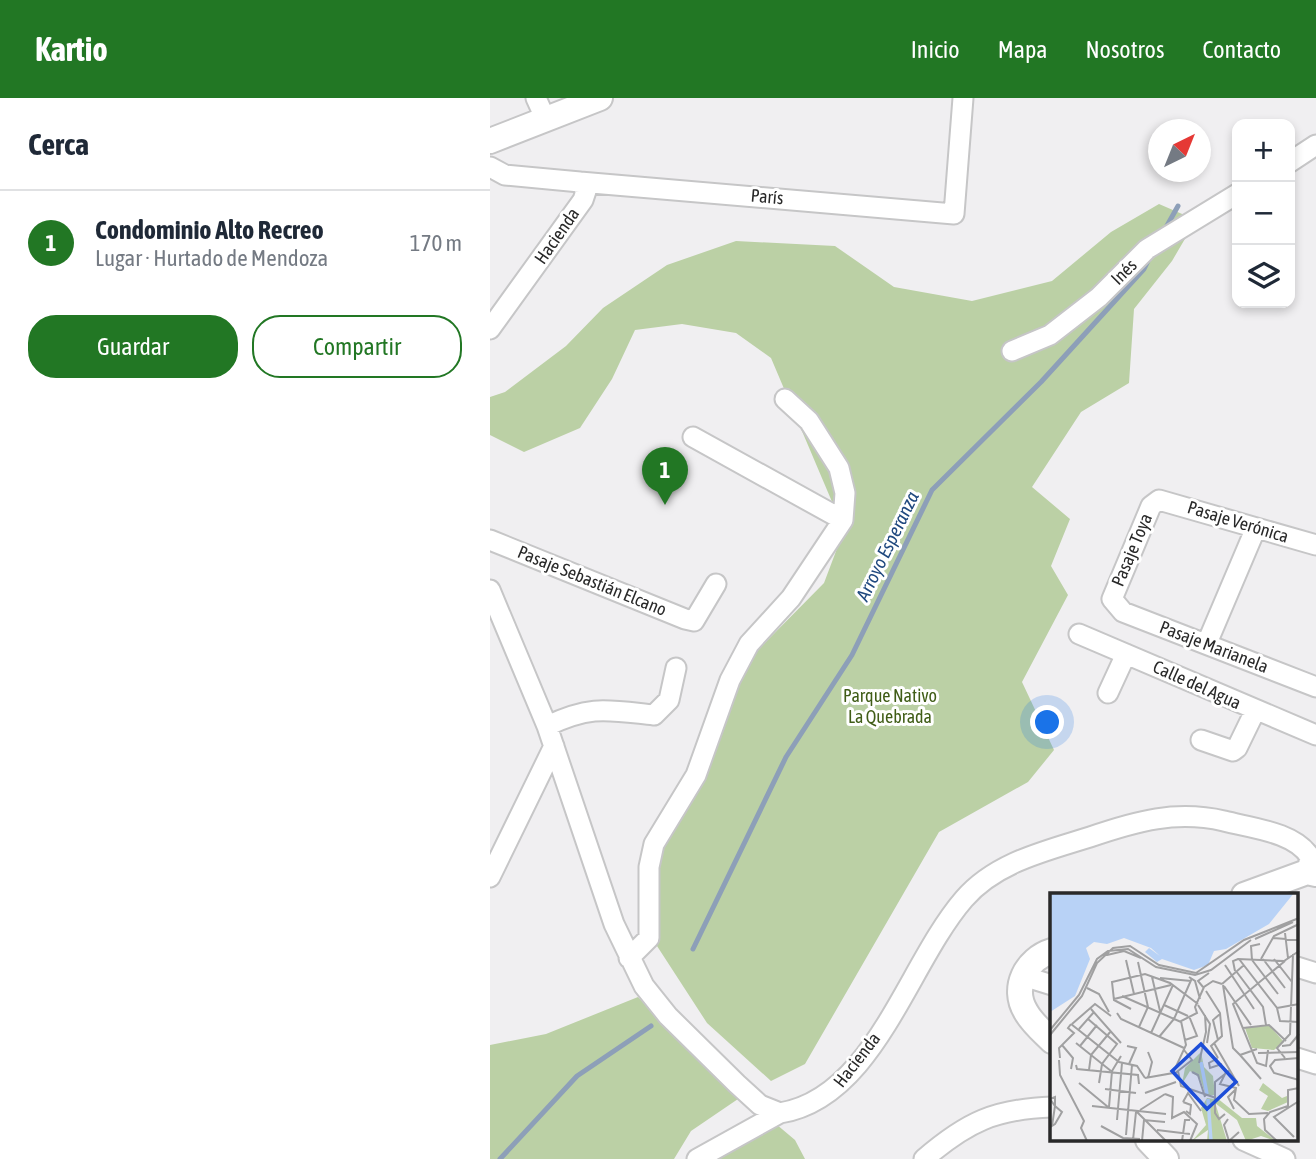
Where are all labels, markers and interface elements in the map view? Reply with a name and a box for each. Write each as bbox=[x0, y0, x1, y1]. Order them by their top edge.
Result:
text: Kartio bbox=[35, 30, 108, 68]
text: Inicio bbox=[911, 36, 960, 63]
text: Mapa bbox=[998, 36, 1047, 63]
text: Nosotros bbox=[1085, 36, 1164, 63]
text: Contacto bbox=[1202, 36, 1281, 63]
north arrow bbox=[1148, 119, 1211, 182]
map controls bbox=[1232, 119, 1295, 308]
button: + bbox=[1232, 119, 1295, 182]
text: Cerca bbox=[28, 127, 89, 161]
button: − bbox=[1232, 182, 1295, 245]
street label: París bbox=[750, 185, 784, 208]
street label: Hacienda bbox=[530, 204, 583, 268]
text: Condominio Alto Recreo bbox=[95, 215, 324, 245]
text: 1 bbox=[46, 230, 56, 256]
text: 170 m bbox=[410, 230, 462, 256]
text: Lugar · Hurtado de Mendoza bbox=[95, 245, 328, 271]
button: layers bbox=[1232, 245, 1295, 308]
street label: Inés bbox=[1106, 254, 1141, 289]
button: Guardar bbox=[28, 315, 238, 378]
button: Compartir bbox=[252, 315, 462, 378]
pin: 1 bbox=[642, 447, 688, 505]
water label: Arroyo Esperanza bbox=[851, 488, 923, 605]
street label: Pasaje Verónica bbox=[1185, 496, 1291, 547]
street label: Pasaje Toya bbox=[1107, 510, 1156, 589]
street label: Pasaje Sebastián Elcano bbox=[515, 541, 670, 620]
street label: Pasaje Marianela bbox=[1157, 616, 1271, 677]
street label: Calle del Agua bbox=[1150, 656, 1244, 713]
park label: Parque Nativo La Quebrada bbox=[843, 685, 937, 727]
your location bbox=[1030, 705, 1064, 739]
inset map bbox=[1050, 893, 1298, 1142]
street label: Hacienda bbox=[829, 1028, 884, 1091]

